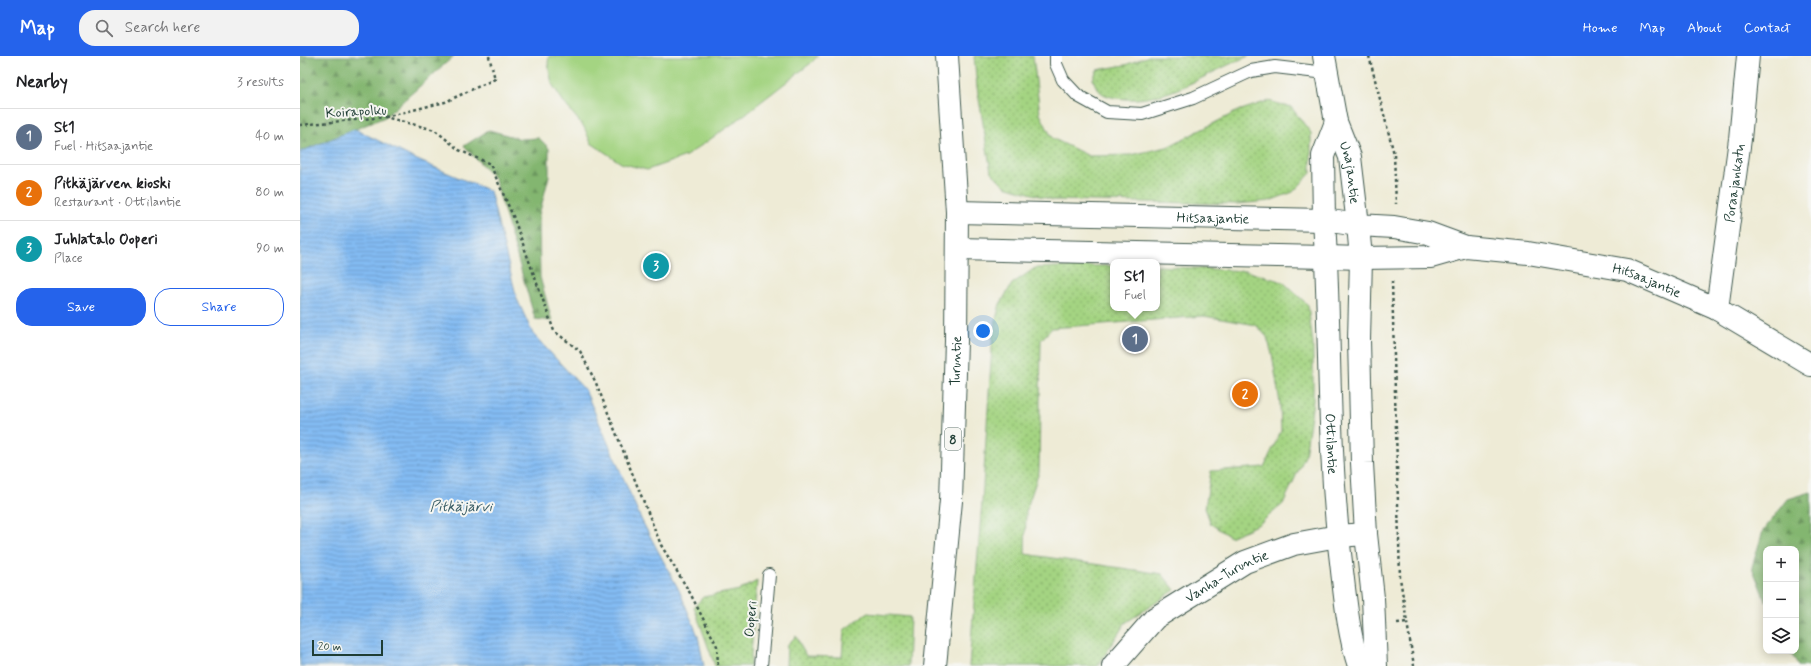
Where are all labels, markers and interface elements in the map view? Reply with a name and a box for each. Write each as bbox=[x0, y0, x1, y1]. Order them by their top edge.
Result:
search box bbox=[79, 10, 359, 46]
text: Map bbox=[20, 16, 55, 41]
icon: search bbox=[93, 17, 115, 39]
text: Search here bbox=[125, 18, 200, 38]
text: Home bbox=[1583, 19, 1617, 37]
text: Map bbox=[1639, 19, 1665, 37]
text: About bbox=[1687, 19, 1722, 37]
text: Contact bbox=[1744, 19, 1791, 37]
text: Nearby bbox=[16, 71, 68, 93]
text: 3 results bbox=[237, 74, 284, 91]
street label: Koirapolku bbox=[325, 101, 387, 123]
text: St1 bbox=[54, 118, 75, 138]
text: 1 bbox=[26, 128, 32, 145]
text: 40 m bbox=[255, 128, 284, 145]
text: Fuel · Hitsaajantie bbox=[54, 138, 153, 155]
street label: Unajantie bbox=[1335, 139, 1363, 205]
street label: Poraajankatu bbox=[1721, 142, 1749, 224]
text: Pitkäjärven kioski bbox=[54, 174, 171, 194]
text: 2 bbox=[26, 184, 32, 201]
text: 80 m bbox=[255, 184, 284, 201]
text: Restaurant · Ottilantie bbox=[54, 194, 181, 211]
street label: Hitsaajantie bbox=[1176, 209, 1250, 228]
text: Juhlatalo Ooperi bbox=[54, 230, 158, 250]
text: 3 bbox=[26, 240, 32, 257]
text: 90 m bbox=[256, 240, 284, 257]
text: Place bbox=[54, 250, 83, 267]
pin: 3 bbox=[643, 251, 669, 281]
popup bbox=[1110, 259, 1160, 311]
street label: Hitsaajantie bbox=[1611, 260, 1684, 302]
text: St1 bbox=[1124, 267, 1145, 287]
text: Fuel bbox=[1124, 287, 1146, 304]
button: Save bbox=[16, 288, 146, 326]
button: Share bbox=[154, 288, 284, 326]
your location bbox=[973, 321, 993, 341]
pin: 1 bbox=[1122, 324, 1148, 354]
street label: Turuntie bbox=[947, 336, 966, 386]
pin: 2 bbox=[1232, 379, 1258, 409]
street label: Ottilantie bbox=[1321, 413, 1341, 475]
road number: 8 bbox=[945, 428, 961, 450]
water label: Pitkäjärvi bbox=[430, 497, 494, 517]
street label: Vanha-Turuntie bbox=[1182, 546, 1271, 607]
map controls bbox=[1763, 546, 1799, 654]
button: + bbox=[1763, 546, 1799, 582]
button: − bbox=[1763, 582, 1799, 618]
street label: Ooperi bbox=[740, 600, 762, 638]
button: layers bbox=[1763, 618, 1799, 654]
scale bar bbox=[312, 638, 383, 657]
text: 20 m bbox=[318, 640, 341, 654]

